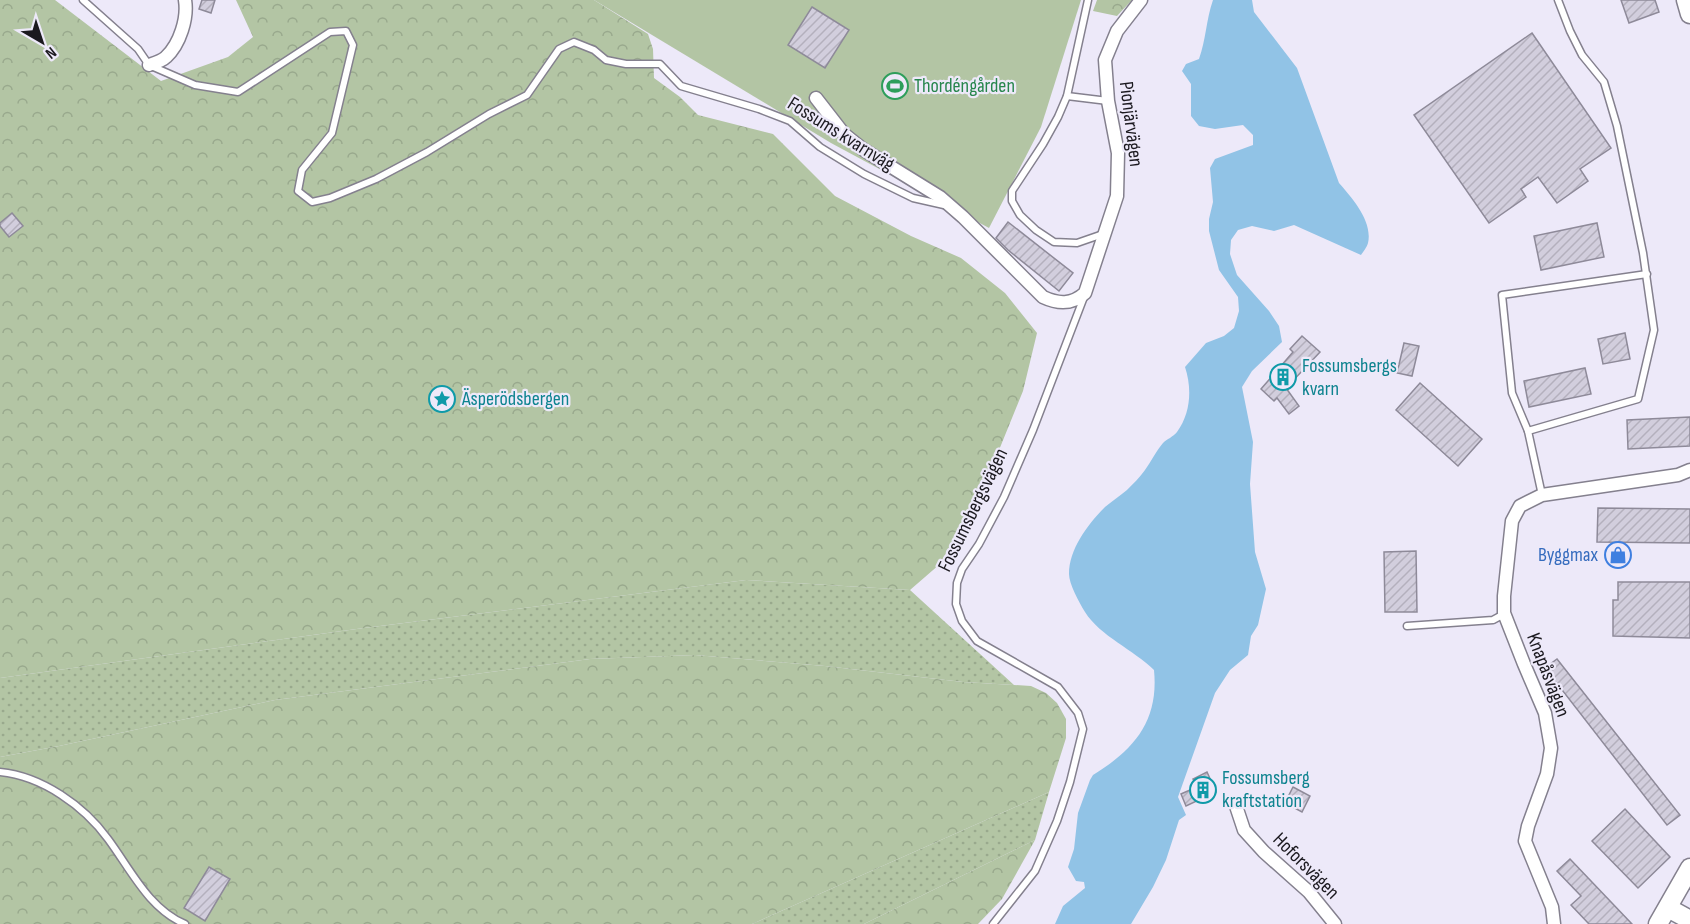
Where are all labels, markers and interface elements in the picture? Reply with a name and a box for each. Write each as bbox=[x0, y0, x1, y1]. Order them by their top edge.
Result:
north arrow bbox=[12, 12, 72, 72]
text: N bbox=[41, 42, 60, 63]
sports icon: Thordéngården bbox=[880, 71, 910, 101]
place label: Thordéngården bbox=[914, 74, 1015, 98]
street label: Pionjärvägen bbox=[1114, 80, 1148, 168]
street label: Fossums kvarnväg bbox=[783, 92, 899, 176]
place label: Fossumsbergs kvarn bbox=[1302, 354, 1397, 401]
building icon: Fossumsbergs kvarn bbox=[1268, 362, 1298, 392]
place icon: Äsperödsbergen bbox=[427, 384, 457, 414]
place label: Äsperödsbergen bbox=[461, 387, 569, 411]
street label: Fossumsbergsvägen bbox=[933, 444, 1013, 576]
shop icon: Byggmax bbox=[1603, 540, 1633, 570]
place label: Byggmax bbox=[1538, 543, 1598, 567]
street label: Knapåsvägen bbox=[1521, 630, 1575, 720]
place label: Fossumsberg kraftstation bbox=[1222, 766, 1310, 813]
building icon: Fossumsberg kraftstation bbox=[1188, 775, 1218, 805]
street label: Hoforsvägen bbox=[1268, 828, 1344, 904]

